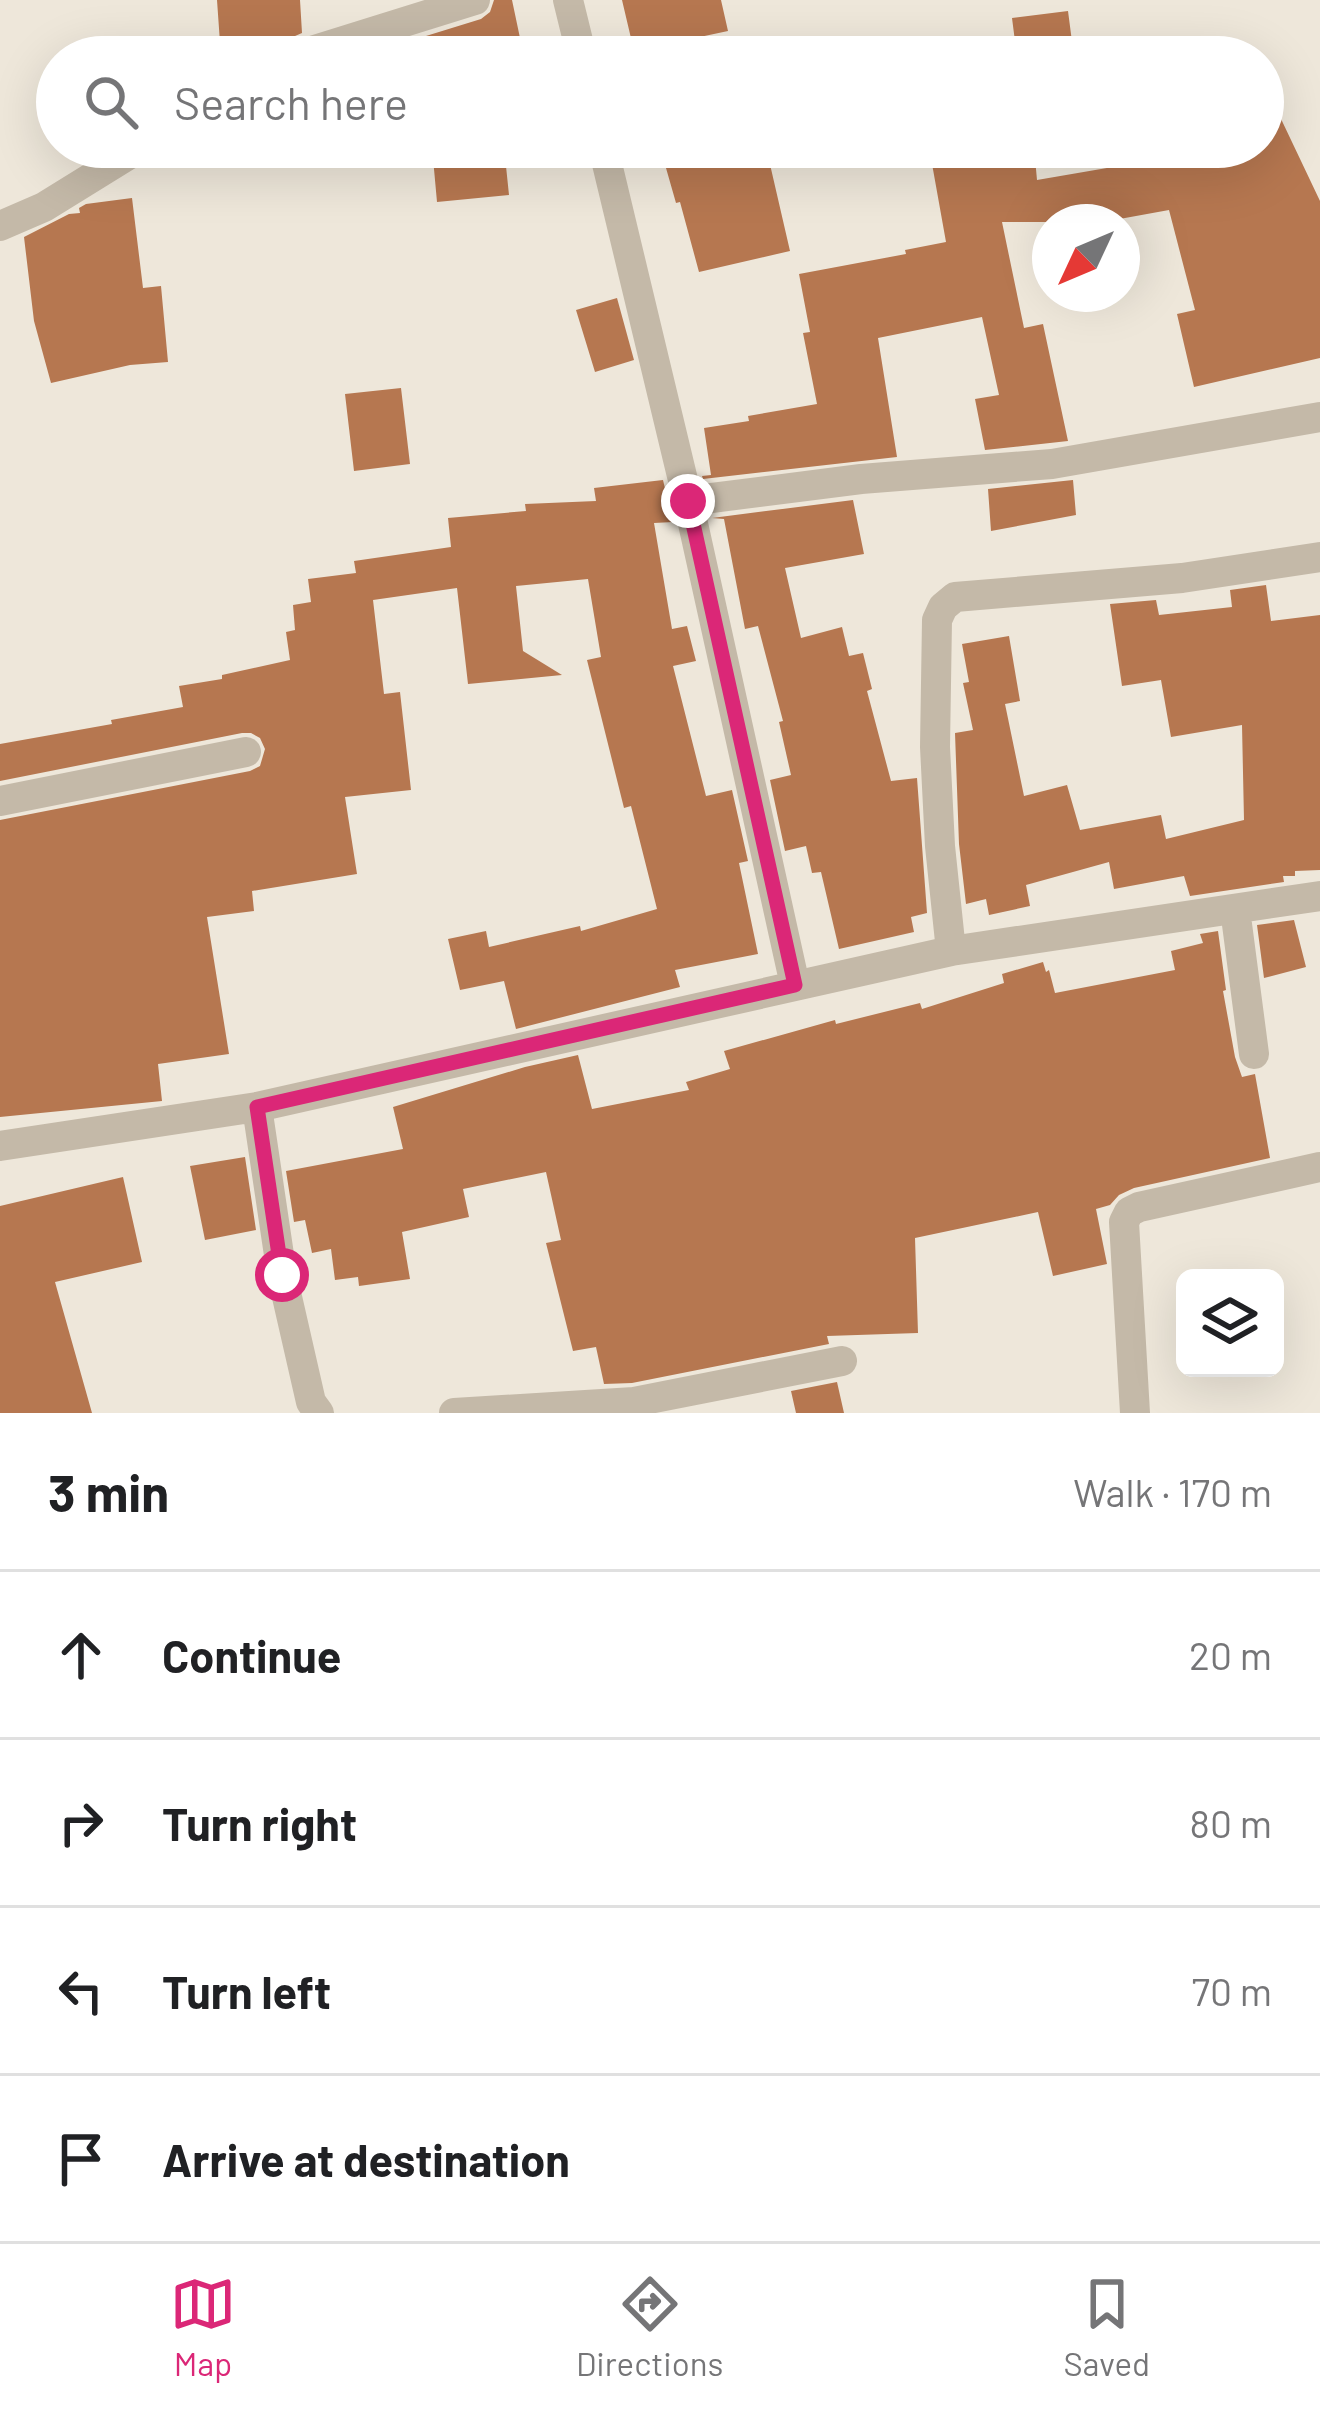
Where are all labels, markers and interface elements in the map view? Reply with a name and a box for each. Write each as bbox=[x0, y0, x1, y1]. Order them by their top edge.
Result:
search box bbox=[36, 36, 1284, 168]
icon: search bbox=[78, 69, 144, 135]
text: Search here bbox=[174, 75, 408, 129]
north arrow bbox=[1032, 204, 1140, 312]
route end bbox=[661, 474, 715, 528]
route start bbox=[255, 1248, 309, 1302]
map controls bbox=[1176, 1269, 1284, 1377]
button: layers bbox=[1176, 1269, 1284, 1377]
text: 3 min bbox=[48, 1461, 169, 1522]
text: Walk · 170 m bbox=[1073, 1468, 1272, 1515]
icon: ahead bbox=[48, 1622, 114, 1688]
text: Continue bbox=[162, 1628, 341, 1682]
text: 20 m bbox=[1189, 1631, 1272, 1678]
icon: right bbox=[48, 1790, 114, 1856]
text: Turn right bbox=[162, 1796, 357, 1850]
text: 80 m bbox=[1190, 1799, 1272, 1846]
icon: left bbox=[48, 1958, 114, 2024]
text: Turn left bbox=[162, 1964, 331, 2018]
text: 70 m bbox=[1191, 1967, 1272, 2014]
icon: arrive bbox=[48, 2126, 114, 2192]
text: Arrive at destination bbox=[162, 2132, 570, 2186]
tab: Map bbox=[170, 2271, 236, 2383]
tab: Directions bbox=[576, 2271, 723, 2383]
tab: Saved bbox=[1063, 2271, 1150, 2383]

